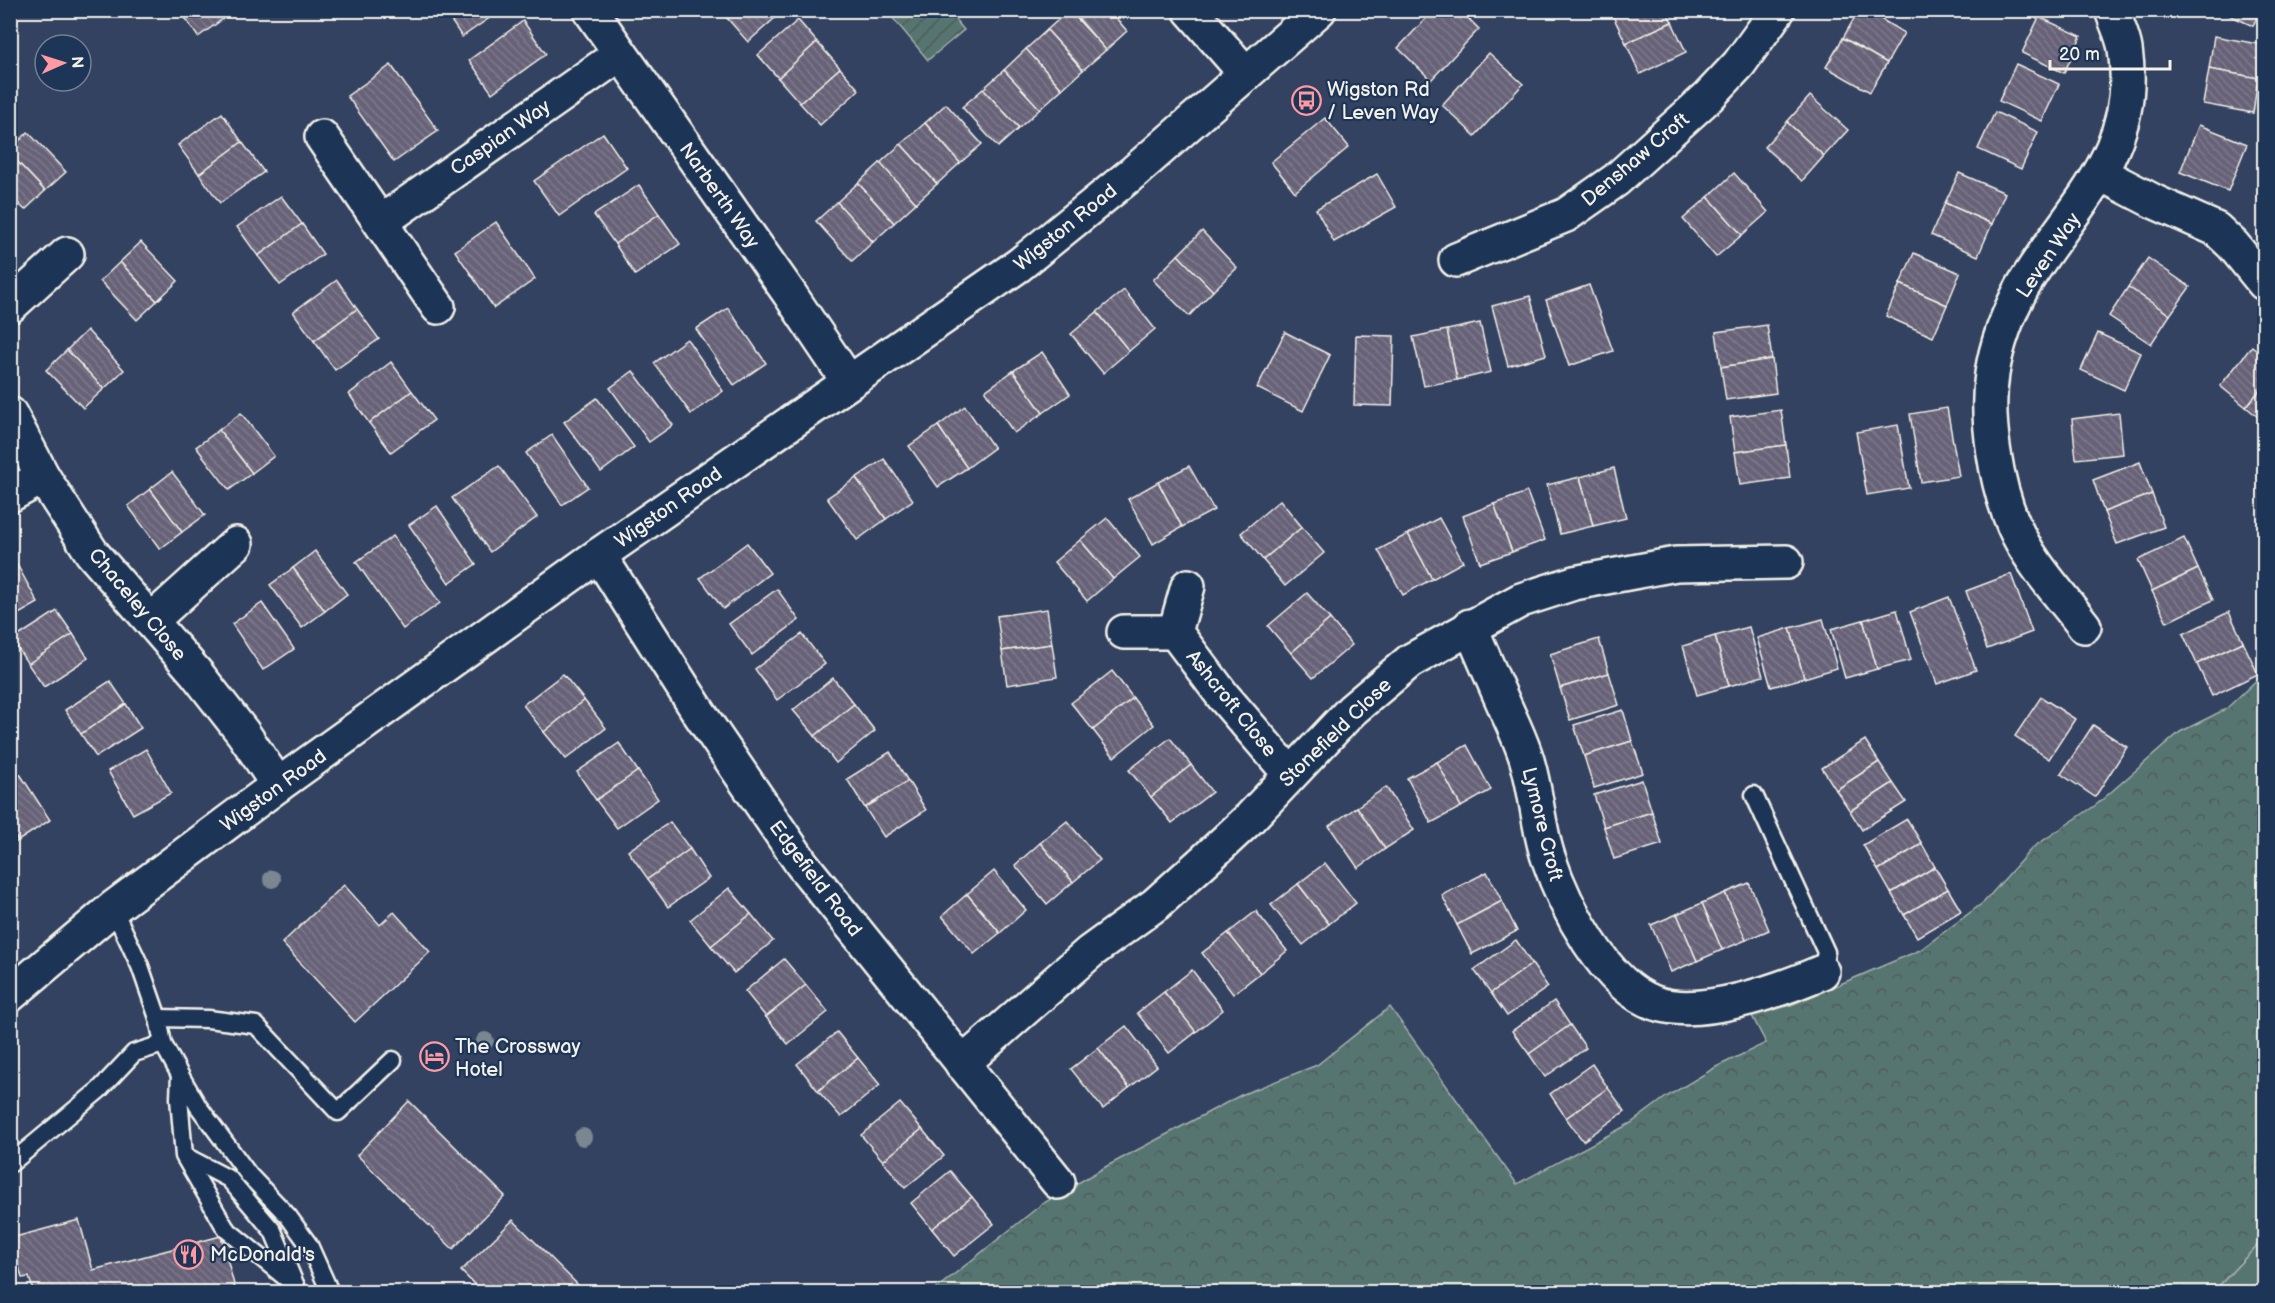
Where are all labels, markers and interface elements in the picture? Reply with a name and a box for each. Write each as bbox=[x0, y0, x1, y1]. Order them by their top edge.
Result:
north arrow bbox=[33, 33, 93, 93]
scale bar bbox=[2050, 33, 2170, 71]
text: 20 m bbox=[2059, 44, 2100, 65]
text: N bbox=[67, 56, 86, 69]
place label: Wigston Rd / Leven Way bbox=[1327, 78, 1439, 125]
bus stop icon: Wigston Rd / Leven Way bbox=[1290, 84, 1322, 116]
street label: Caspian Way bbox=[446, 95, 555, 181]
street label: Denshaw Croft bbox=[1577, 108, 1694, 212]
street label: Narberth Way bbox=[674, 138, 764, 253]
street label: Wigston Road bbox=[1009, 179, 1122, 277]
street label: Leven Way bbox=[2012, 209, 2086, 303]
street label: Wigston Road bbox=[610, 462, 727, 554]
street label: Chaceley Close bbox=[83, 543, 191, 666]
street label: Ashcroft Close bbox=[1181, 645, 1282, 762]
street label: Stonefield Close bbox=[1275, 673, 1397, 792]
street label: Wigston Road bbox=[216, 744, 331, 837]
street label: Lymore Croft bbox=[1516, 765, 1568, 884]
street label: Edgefield Road bbox=[764, 816, 867, 941]
place label: The Crossway Hotel bbox=[455, 1035, 581, 1082]
hotel icon: The Crossway Hotel bbox=[418, 1041, 450, 1073]
restaurant icon: McDonald's bbox=[173, 1238, 205, 1270]
place label: McDonald's bbox=[210, 1243, 315, 1267]

